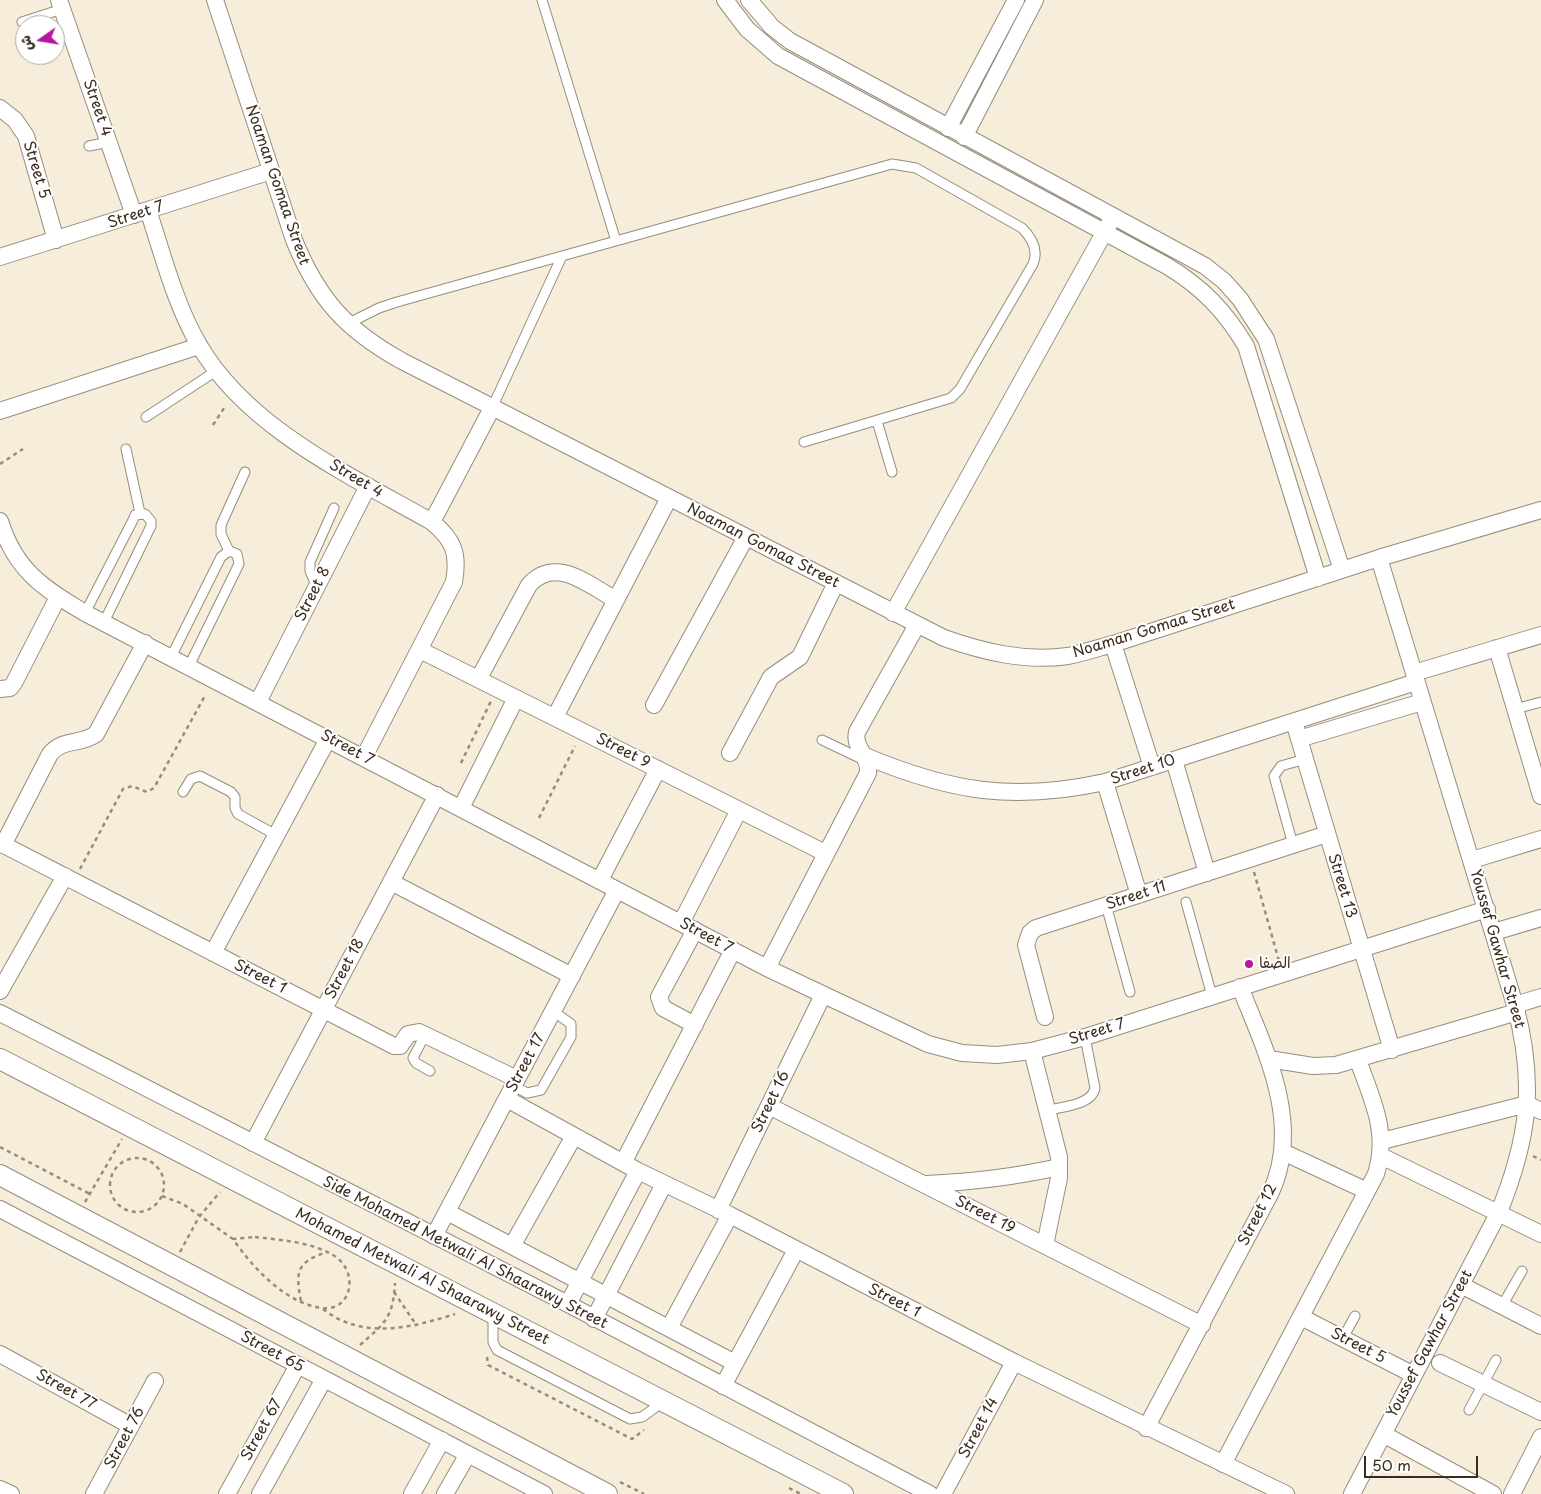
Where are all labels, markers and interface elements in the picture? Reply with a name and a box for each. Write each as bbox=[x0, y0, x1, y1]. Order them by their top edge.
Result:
north arrow bbox=[15, 15, 65, 65]
text: ش bbox=[14, 33, 38, 53]
street label: Street 4 bbox=[79, 77, 115, 139]
street label: Noaman Gomaa Street bbox=[241, 102, 313, 268]
street label: Street 5 bbox=[19, 139, 53, 201]
street label: Street 7 bbox=[106, 197, 166, 233]
street label: Street 4 bbox=[326, 456, 386, 502]
street label: Noaman Gomaa Street bbox=[684, 500, 842, 592]
street label: Street 8 bbox=[292, 564, 334, 624]
street label: Noaman Gomaa Street bbox=[1071, 596, 1237, 662]
street label: Street 7 bbox=[317, 726, 377, 770]
street label: Street 9 bbox=[593, 730, 653, 772]
street label: Street 10 bbox=[1108, 751, 1178, 789]
street label: Street 13 bbox=[1324, 852, 1360, 920]
street label: Youssef Gawhar Street bbox=[1466, 867, 1528, 1031]
street label: Street 11 bbox=[1104, 878, 1168, 914]
street label: Street 7 bbox=[676, 914, 736, 958]
street label: Street 18 bbox=[322, 936, 368, 1002]
place label: الصفا bbox=[1259, 955, 1291, 973]
street label: Street 1 bbox=[231, 956, 289, 998]
marker: الصفا bbox=[1243, 958, 1255, 970]
street label: Street 7 bbox=[1067, 1015, 1127, 1049]
street label: Street 17 bbox=[503, 1030, 549, 1096]
street label: Street 16 bbox=[748, 1068, 794, 1136]
street label: Side Mohamed Metwali Al Shaarawy Street bbox=[320, 1173, 610, 1333]
street label: Street 12 bbox=[1235, 1181, 1281, 1249]
street label: Street 19 bbox=[952, 1192, 1018, 1238]
street label: Mohamed Metwali Al Shaarawy Street bbox=[292, 1205, 552, 1349]
street label: Youssef Gawhar Street bbox=[1383, 1267, 1477, 1421]
street label: Street 1 bbox=[865, 1280, 923, 1322]
street label: Street 5 bbox=[1328, 1325, 1388, 1367]
street label: Street 65 bbox=[237, 1328, 307, 1376]
street label: Street 77 bbox=[33, 1366, 99, 1414]
street label: Street 14 bbox=[955, 1394, 1003, 1462]
street label: Street 67 bbox=[238, 1396, 286, 1464]
street label: Street 76 bbox=[101, 1404, 149, 1472]
scale bar bbox=[1366, 1446, 1480, 1478]
text: 50 m bbox=[1372, 1453, 1411, 1476]

